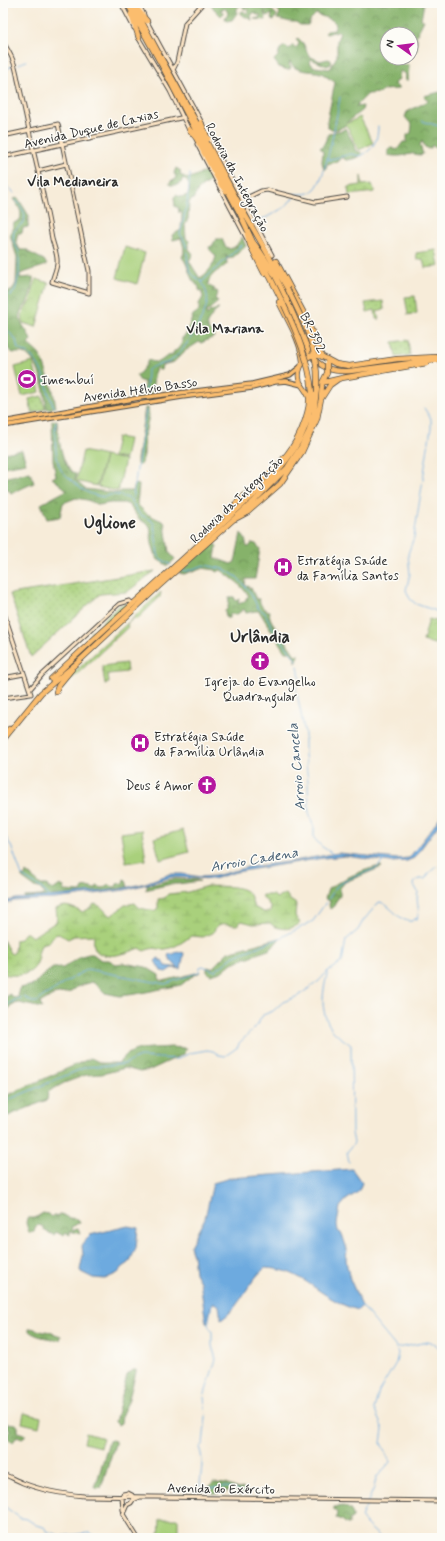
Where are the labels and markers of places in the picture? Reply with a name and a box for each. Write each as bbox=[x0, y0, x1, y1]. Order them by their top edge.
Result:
sports icon: Imembuí bbox=[16, 368, 38, 390]
place label: Imembuí bbox=[41, 372, 94, 389]
place label: Estratégia Saúde da Família Santos bbox=[297, 553, 399, 585]
hospital icon: Estratégia Saúde da Família Santos bbox=[272, 556, 294, 578]
church icon: Igreja do Evangelho Quadrangular bbox=[249, 650, 271, 672]
place label: Igreja do Evangelho Quadrangular bbox=[204, 674, 316, 708]
place label: Estratégia Saúde da Família Urlândia bbox=[154, 729, 264, 761]
hospital icon: Estratégia Saúde da Família Urlândia bbox=[129, 732, 151, 754]
church icon: Deus é Amor bbox=[196, 774, 218, 796]
place label: Deus é Amor bbox=[125, 778, 194, 795]

